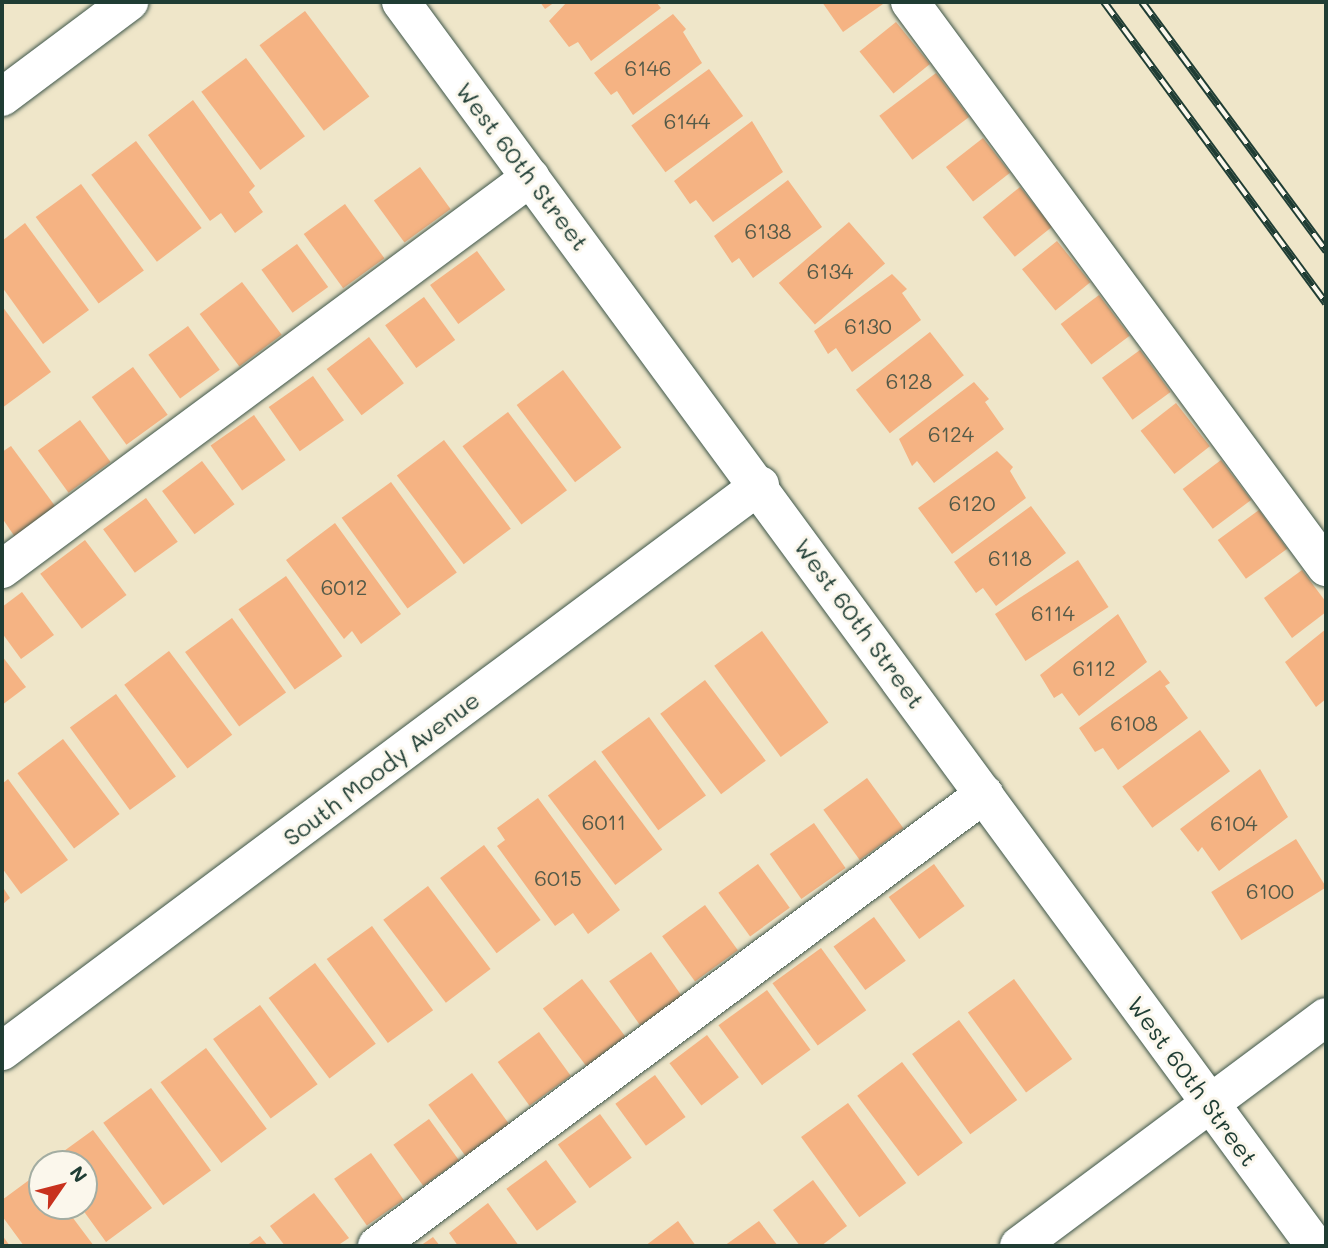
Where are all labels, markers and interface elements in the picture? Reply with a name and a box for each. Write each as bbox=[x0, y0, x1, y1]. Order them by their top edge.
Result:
house number: 6146 bbox=[624, 55, 672, 81]
street label: West 60th Street bbox=[450, 76, 596, 256]
house number: 6144 bbox=[664, 108, 710, 134]
house number: 6138 bbox=[744, 218, 792, 244]
house number: 6134 bbox=[807, 258, 853, 284]
house number: 6130 bbox=[844, 313, 892, 339]
house number: 6128 bbox=[886, 368, 932, 394]
house number: 6124 bbox=[928, 421, 974, 447]
house number: 6120 bbox=[949, 490, 995, 516]
street label: West 60th Street bbox=[789, 532, 931, 714]
house number: 6118 bbox=[988, 545, 1032, 571]
house number: 6012 bbox=[321, 574, 367, 600]
house number: 6114 bbox=[1031, 600, 1075, 626]
house number: 6112 bbox=[1072, 655, 1116, 681]
street label: South Moody Avenue bbox=[277, 685, 485, 851]
house number: 6108 bbox=[1110, 710, 1158, 736]
house number: 6011 bbox=[582, 809, 626, 835]
house number: 6104 bbox=[1210, 810, 1258, 836]
house number: 6015 bbox=[534, 865, 582, 891]
house number: 6100 bbox=[1246, 878, 1294, 904]
street label: West 60th Street bbox=[1122, 990, 1264, 1172]
north arrow bbox=[28, 1150, 98, 1220]
text: N bbox=[65, 1161, 93, 1187]

